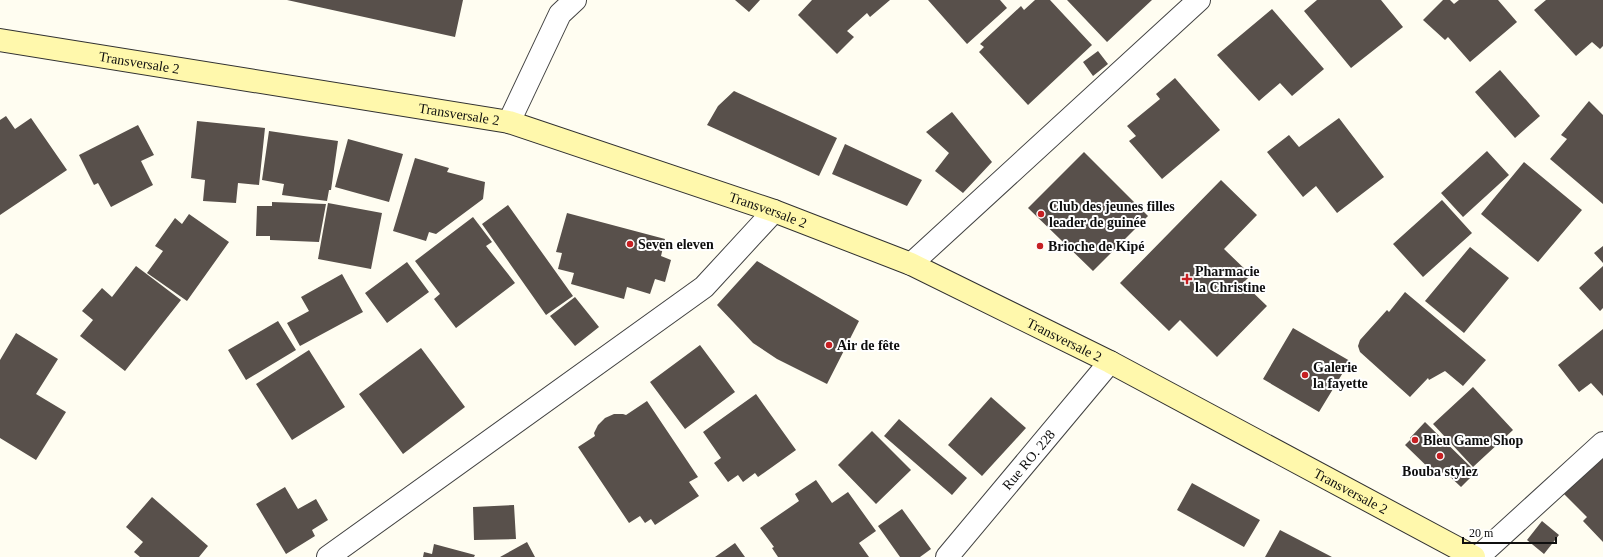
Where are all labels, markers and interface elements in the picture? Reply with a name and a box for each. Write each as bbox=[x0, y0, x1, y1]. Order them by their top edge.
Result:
street label: Transversale 2 bbox=[98, 49, 181, 76]
street label: Transversale 2 bbox=[418, 100, 501, 128]
street label: Transversale 2 bbox=[727, 189, 809, 231]
place label: Club des jeunes filles leader de guinée bbox=[1049, 199, 1175, 230]
marker: Club des jeunes filles leader de guinée bbox=[1036, 209, 1046, 219]
place label: Seven eleven bbox=[638, 237, 714, 252]
marker: Seven eleven bbox=[625, 239, 635, 249]
place label: Brioche de Kipé bbox=[1048, 239, 1144, 254]
marker: Brioche de Kipé bbox=[1035, 241, 1045, 251]
place label: Pharmacie la Christine bbox=[1195, 264, 1265, 295]
marker: Pharmacie la Christine bbox=[1182, 274, 1192, 284]
street label: Transversale 2 bbox=[1024, 315, 1104, 364]
place label: Air de fête bbox=[837, 338, 900, 353]
marker: Air de fête bbox=[824, 340, 834, 350]
place label: Galerie la fayette bbox=[1313, 360, 1368, 391]
marker: Galerie la fayette bbox=[1300, 370, 1310, 380]
street label: Rue RO. 228 bbox=[999, 427, 1058, 493]
place label: Bleu Game Shop bbox=[1423, 433, 1524, 448]
marker: Bleu Game Shop bbox=[1410, 435, 1420, 445]
marker: Bouba stylez bbox=[1435, 451, 1445, 461]
place label: Bouba stylez bbox=[1402, 464, 1478, 479]
street label: Transversale 2 bbox=[1311, 465, 1390, 517]
scale bar bbox=[1463, 519, 1556, 545]
text: 20 m bbox=[1469, 526, 1494, 540]

